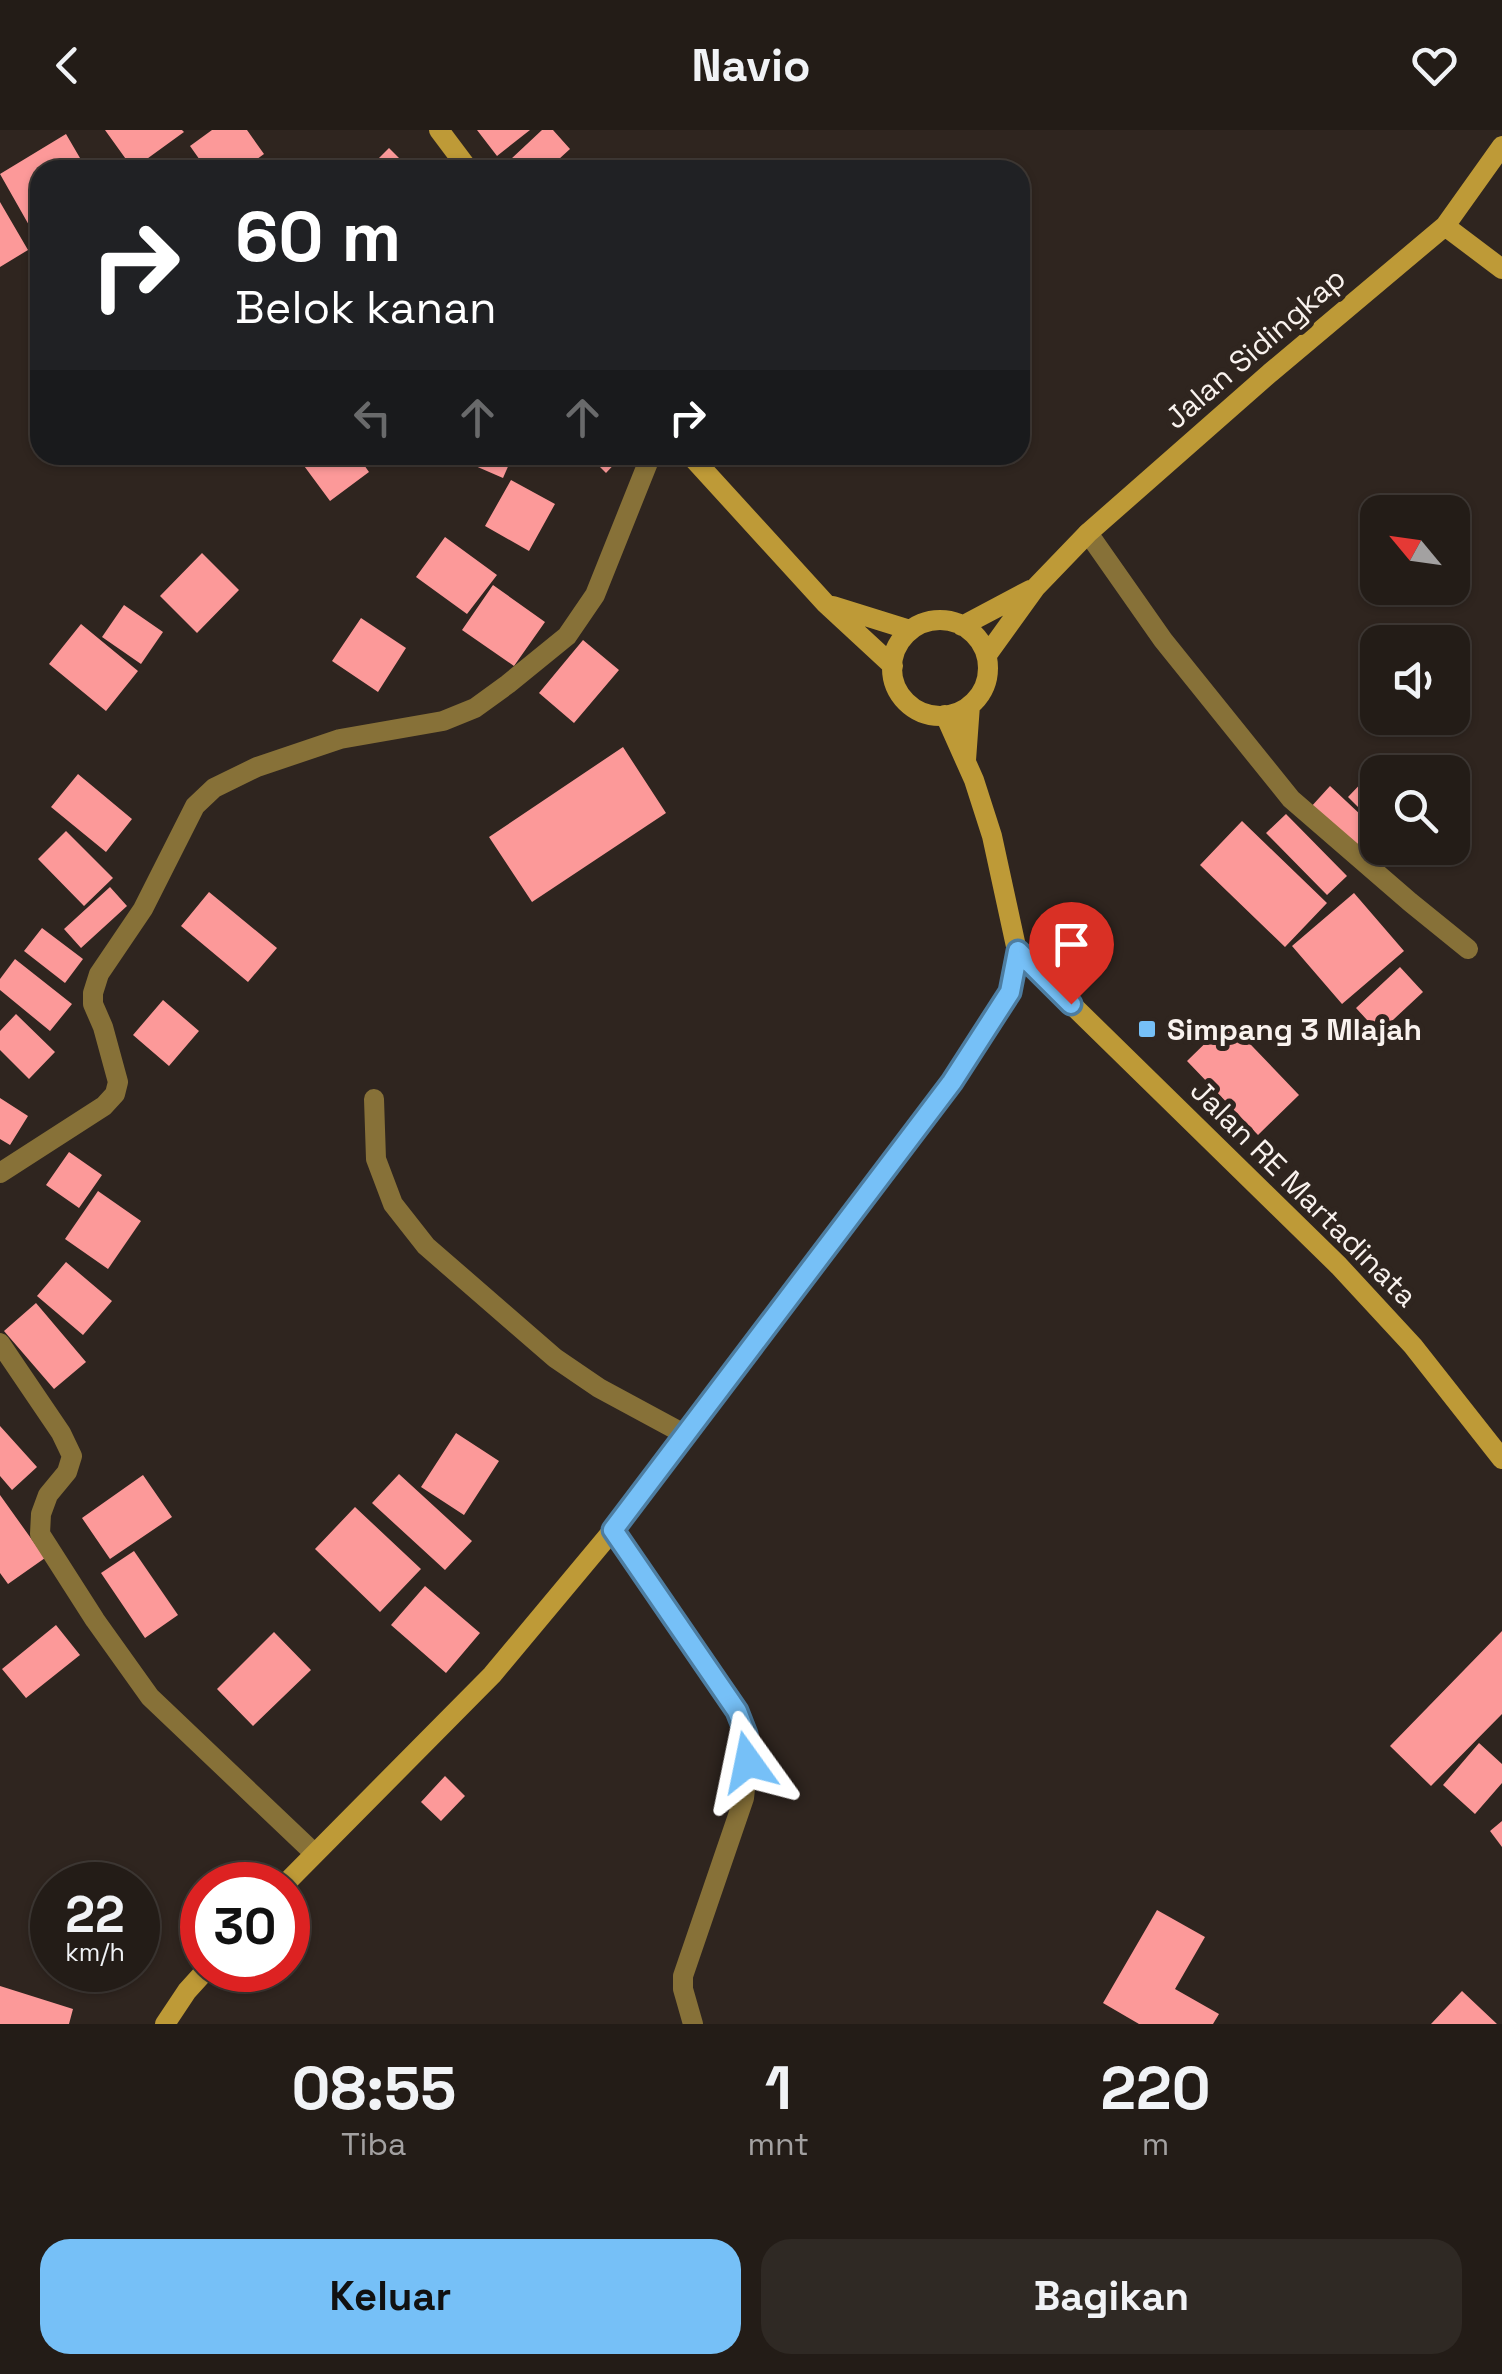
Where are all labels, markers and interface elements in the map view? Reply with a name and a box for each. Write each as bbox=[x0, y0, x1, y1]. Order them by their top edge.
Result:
text: Navio bbox=[691, 37, 811, 94]
icon: back bbox=[40, 38, 95, 93]
icon: heart bbox=[1407, 38, 1462, 93]
text: 60 m bbox=[235, 192, 401, 281]
icon: right bbox=[70, 200, 200, 330]
street label: Jalan Sidingkap bbox=[1156, 259, 1354, 437]
text: Belok kanan bbox=[235, 279, 497, 336]
icon: left bbox=[345, 390, 400, 445]
icon: ahead bbox=[450, 390, 505, 445]
icon: ahead bbox=[555, 390, 610, 445]
icon: right bbox=[660, 390, 715, 445]
north arrow bbox=[1360, 495, 1470, 605]
map controls bbox=[1360, 495, 1470, 865]
button: sound bbox=[1360, 625, 1470, 735]
button: search bbox=[1360, 755, 1470, 865]
pin bbox=[1029, 902, 1114, 1005]
icon: arrive bbox=[1044, 917, 1099, 972]
place label: Simpang 3 Mlajah bbox=[1167, 1010, 1422, 1049]
marker: Simpang 3 Mlajah bbox=[1136, 1018, 1158, 1040]
street label: Jalan RE Martadinata bbox=[1182, 1071, 1426, 1315]
position arrow bbox=[696, 1710, 800, 1814]
speed limit sign: 30 bbox=[180, 1862, 310, 1992]
text: 22 bbox=[65, 1883, 125, 1947]
text: km/h bbox=[65, 1936, 125, 1968]
text: 08:55 bbox=[291, 2050, 456, 2127]
text: 1 bbox=[765, 2050, 792, 2127]
text: 220 bbox=[1100, 2050, 1211, 2127]
text: Tiba bbox=[341, 2124, 406, 2164]
text: mnt bbox=[748, 2124, 809, 2164]
text: m bbox=[1142, 2124, 1169, 2164]
button: Keluar bbox=[40, 2239, 741, 2354]
button: Bagikan bbox=[761, 2239, 1462, 2354]

